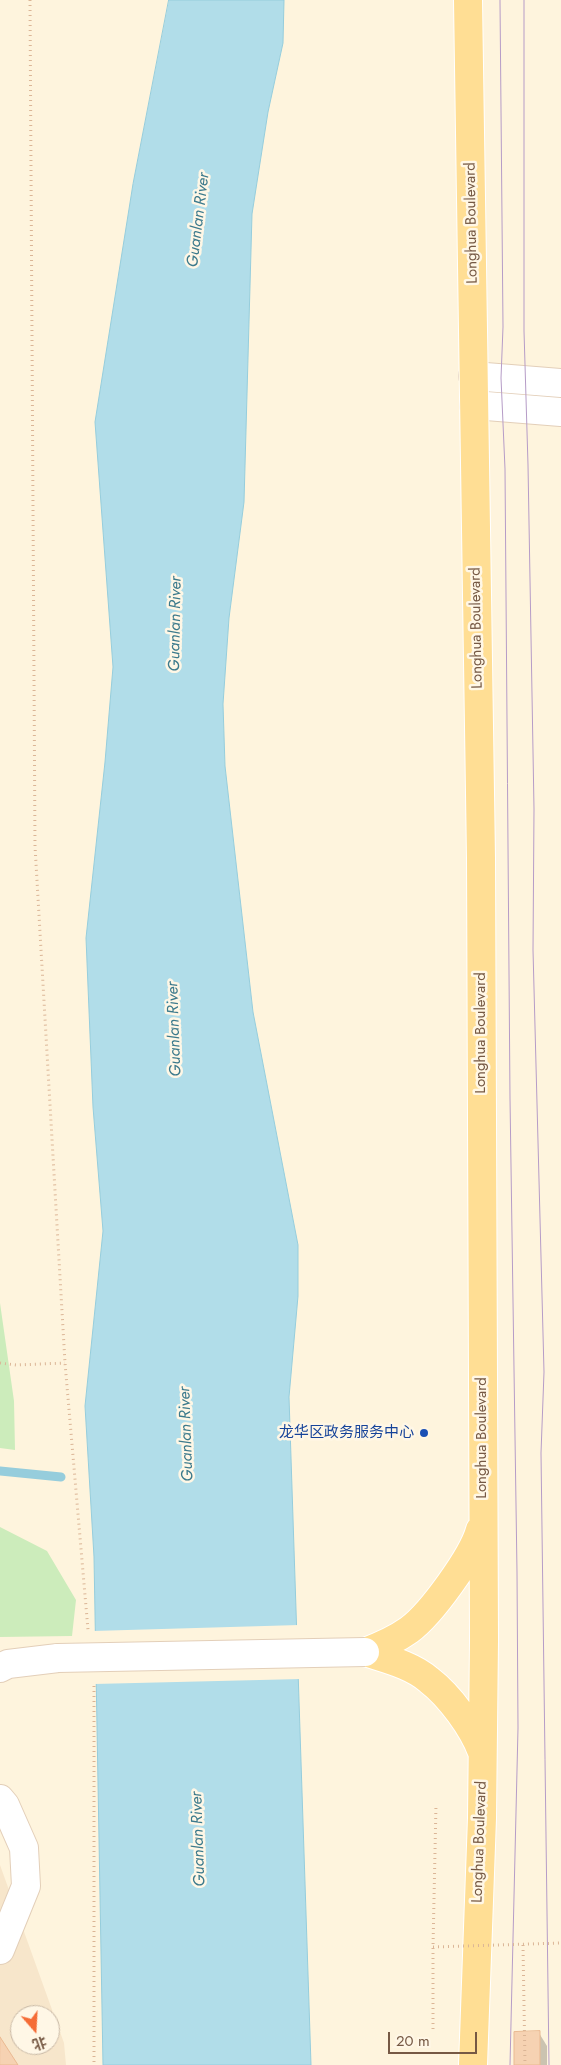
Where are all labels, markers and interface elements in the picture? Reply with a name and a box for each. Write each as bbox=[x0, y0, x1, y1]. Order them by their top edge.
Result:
street label: Longhua Boulevard bbox=[462, 162, 482, 284]
water label: Guanlan River bbox=[184, 172, 214, 268]
street label: Longhua Boulevard bbox=[467, 567, 487, 689]
water label: Guanlan River bbox=[166, 576, 186, 672]
street label: Longhua Boulevard bbox=[472, 972, 490, 1094]
water label: Guanlan River bbox=[164, 981, 186, 1077]
street label: Longhua Boulevard bbox=[473, 1377, 491, 1499]
water label: Guanlan River bbox=[176, 1386, 198, 1482]
place label: 龙华区政务服务中心 bbox=[279, 1424, 414, 1442]
marker: 龙华区政务服务中心 bbox=[418, 1427, 430, 1439]
street label: Longhua Boulevard bbox=[469, 1781, 491, 1903]
water label: Guanlan River bbox=[188, 1791, 210, 1887]
north arrow bbox=[10, 2005, 60, 2055]
scale bar bbox=[391, 2022, 480, 2054]
text: 20 m bbox=[396, 2030, 430, 2052]
text: 北 bbox=[30, 2032, 49, 2055]

